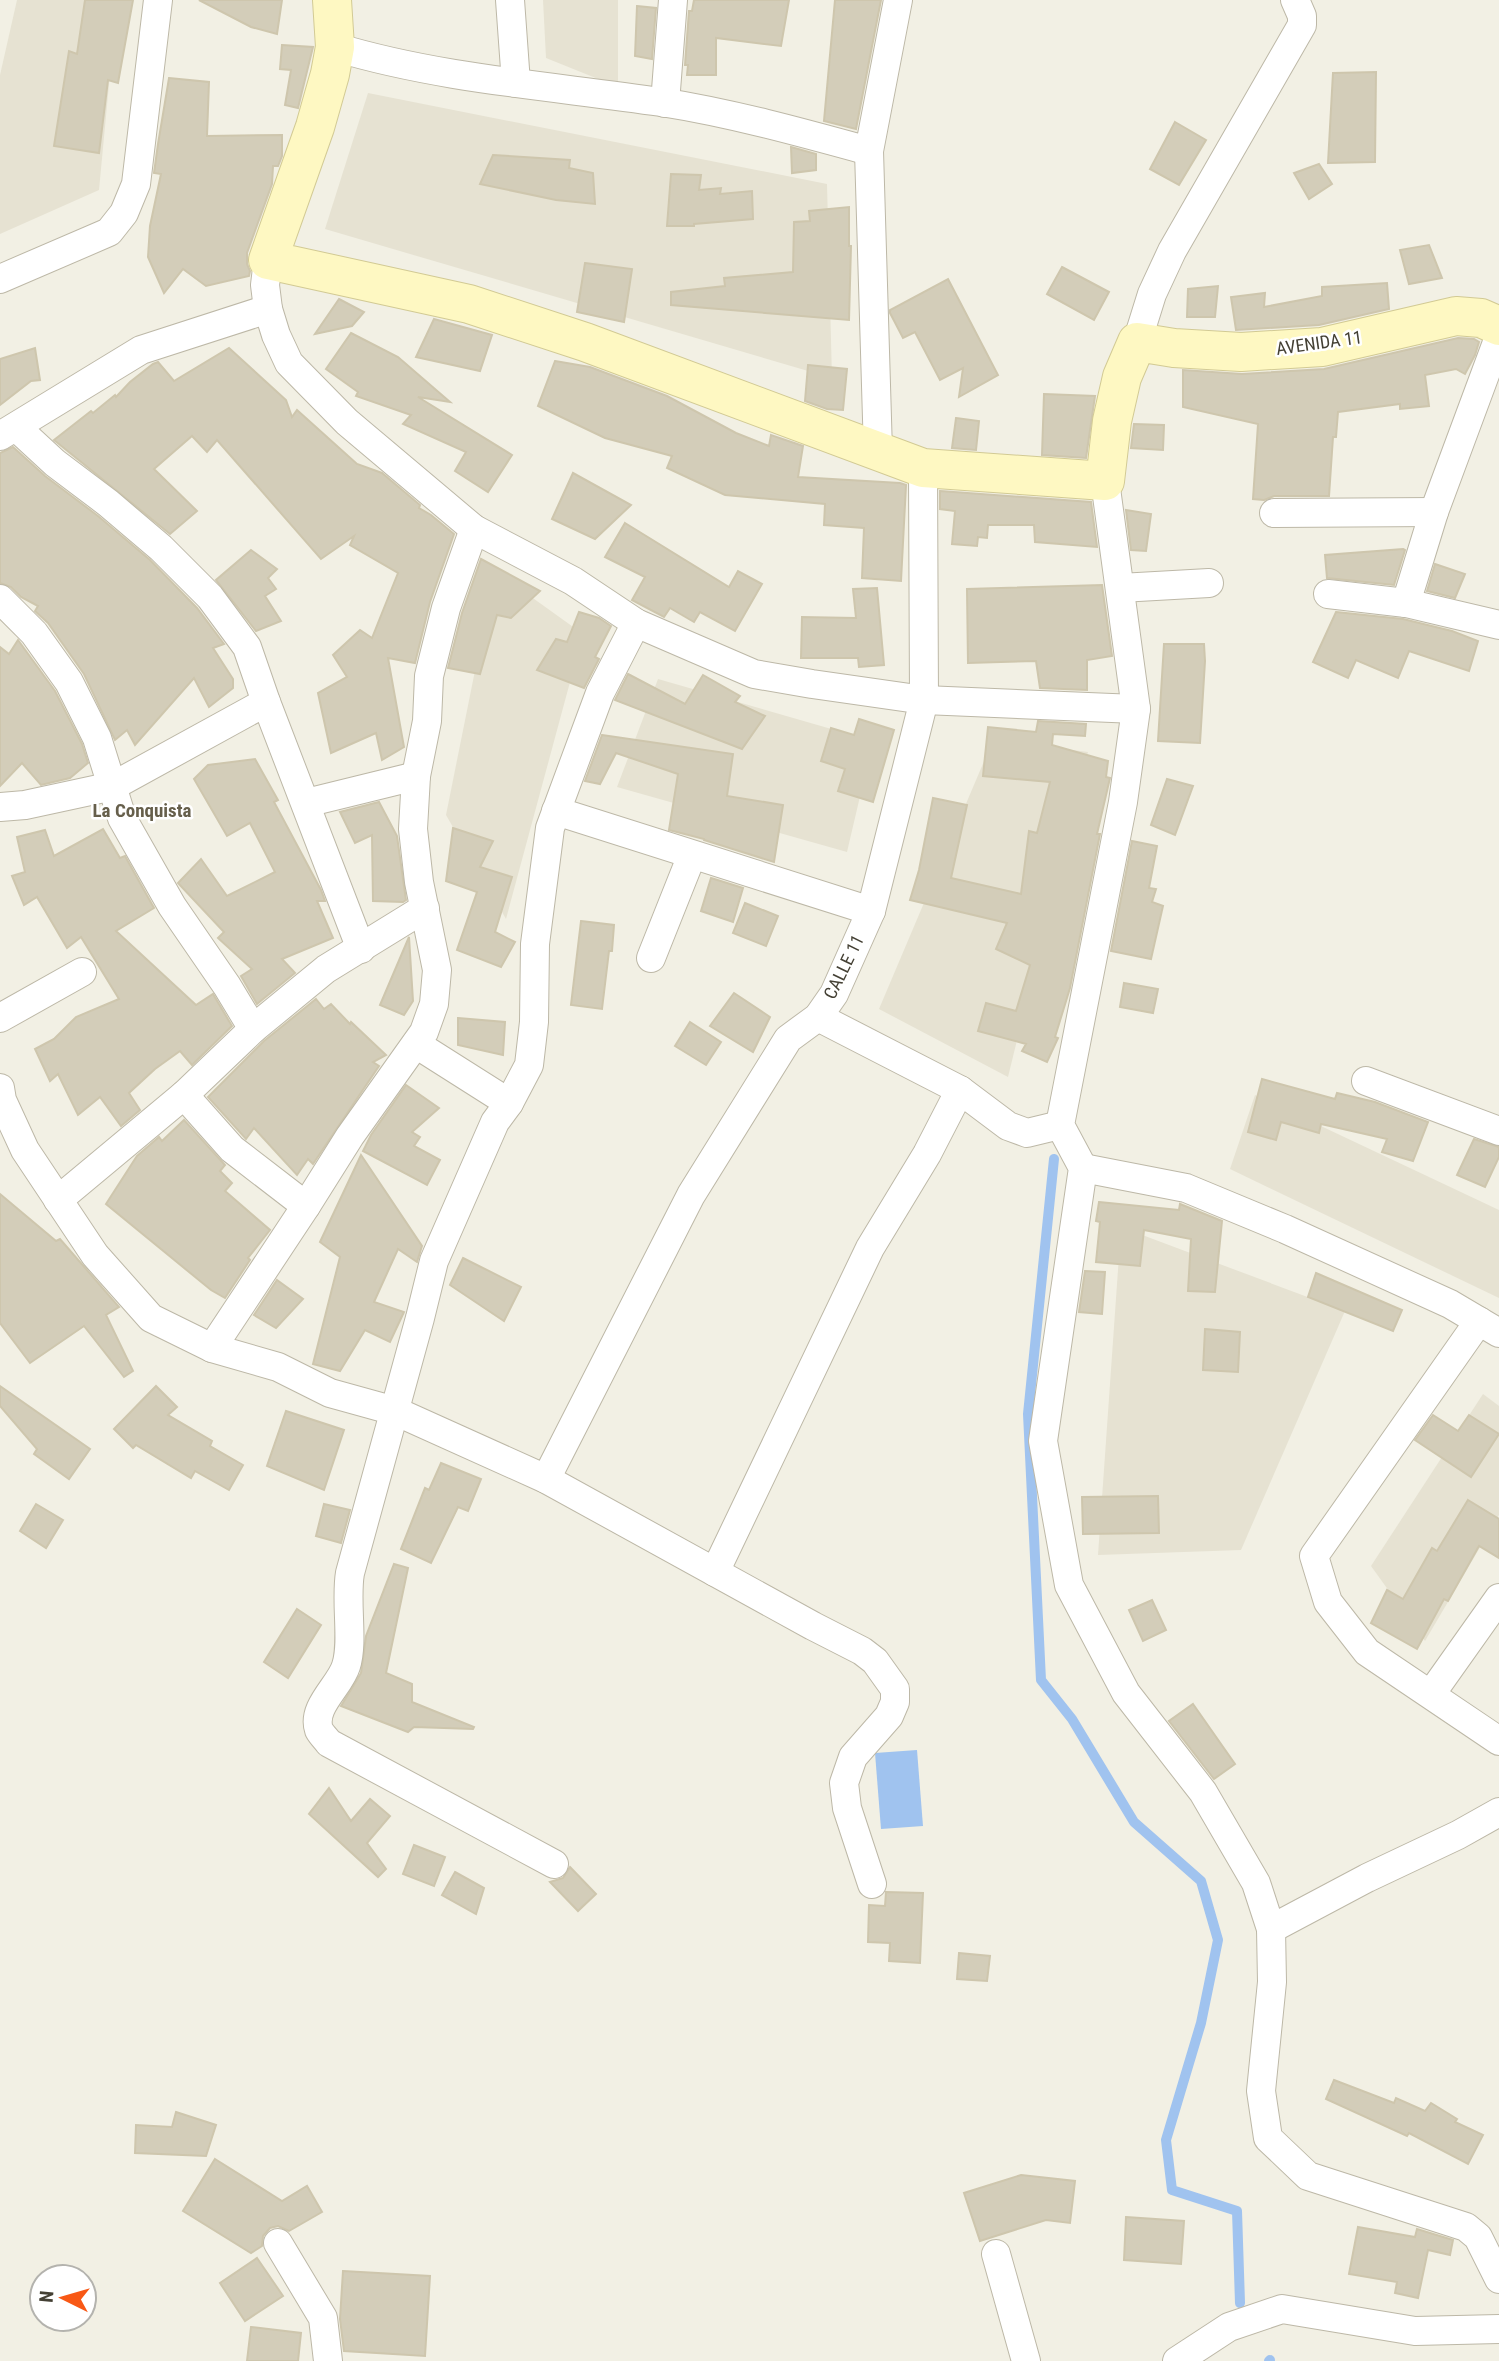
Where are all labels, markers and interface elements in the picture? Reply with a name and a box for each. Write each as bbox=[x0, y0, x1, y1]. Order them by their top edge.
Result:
street label: AVENIDA 11 bbox=[1275, 326, 1363, 359]
district label: La Conquista bbox=[92, 799, 192, 822]
street label: CALLE 11 bbox=[819, 931, 868, 1002]
north arrow bbox=[28, 2263, 98, 2333]
text: N bbox=[35, 2290, 59, 2303]

